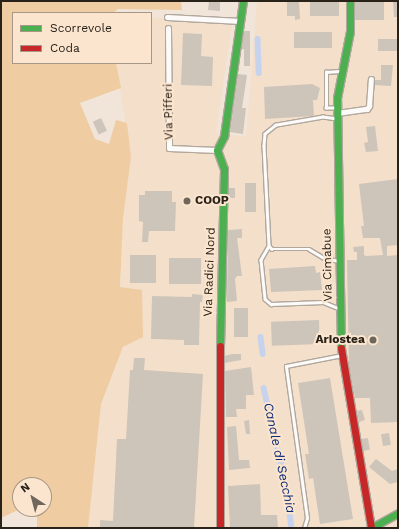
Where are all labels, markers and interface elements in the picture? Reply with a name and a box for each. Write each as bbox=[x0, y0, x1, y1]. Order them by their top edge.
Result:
legend bbox=[12, 12, 152, 64]
text: Scorrevole bbox=[50, 21, 112, 35]
text: Coda bbox=[50, 41, 80, 55]
street label: Via Pifferi bbox=[161, 84, 177, 140]
place label: COOP bbox=[195, 194, 229, 208]
marker: COOP bbox=[182, 196, 192, 206]
street label: Via Radici Nord bbox=[201, 227, 219, 317]
street label: Via Cimabue bbox=[320, 228, 336, 302]
place label: Ariostea bbox=[316, 333, 365, 347]
marker: Ariostea bbox=[368, 335, 378, 345]
water label: Canale di Secchia bbox=[260, 401, 298, 515]
north arrow bbox=[12, 477, 52, 517]
text: N bbox=[18, 480, 32, 495]

